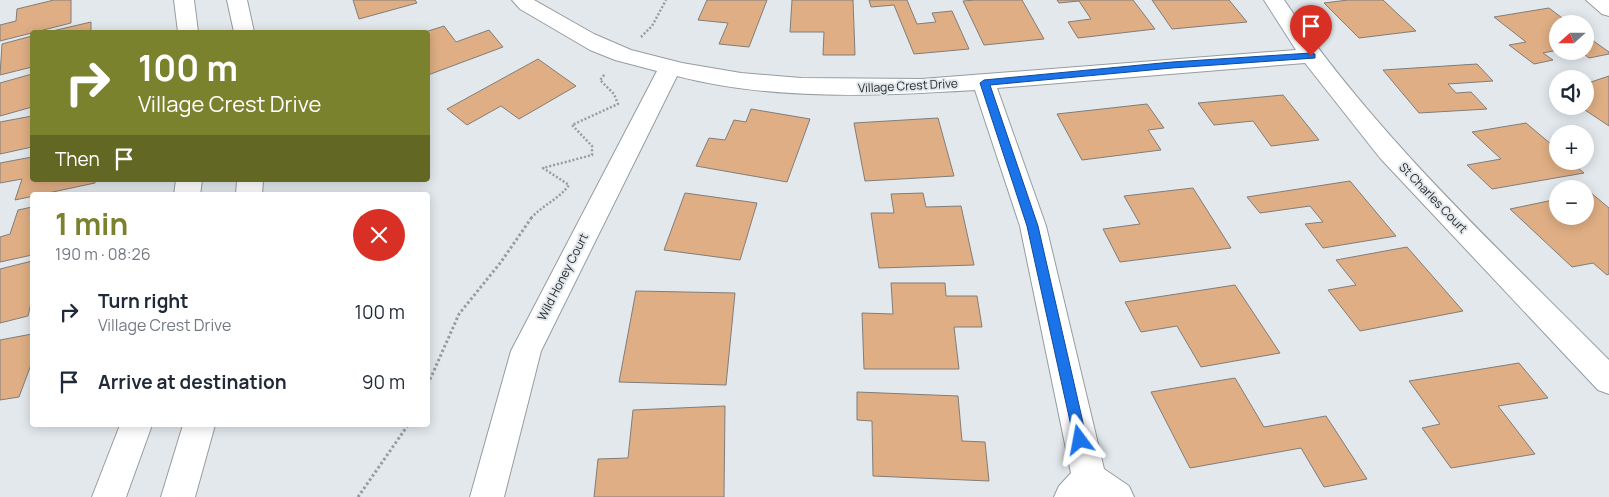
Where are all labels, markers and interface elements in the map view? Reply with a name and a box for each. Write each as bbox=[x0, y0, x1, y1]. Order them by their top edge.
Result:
pin bbox=[1290, 5, 1332, 56]
icon: arrive bbox=[1297, 12, 1325, 40]
north arrow bbox=[1549, 15, 1594, 60]
map controls bbox=[1549, 15, 1594, 225]
text: 100 m bbox=[138, 44, 238, 92]
icon: right bbox=[55, 50, 120, 115]
button: sound bbox=[1549, 70, 1594, 115]
street label: Village Crest Drive bbox=[858, 74, 958, 97]
text: Village Crest Drive bbox=[138, 89, 321, 119]
button: + bbox=[1549, 125, 1594, 170]
icon: arrive bbox=[110, 145, 138, 173]
text: Then bbox=[55, 146, 100, 172]
street label: St Charles Court bbox=[1395, 159, 1471, 237]
button: − bbox=[1549, 180, 1594, 225]
text: 1 min bbox=[55, 203, 128, 244]
button: close bbox=[353, 209, 405, 261]
street label: Wild Honey Court bbox=[533, 230, 592, 323]
text: 190 m · 08:26 bbox=[55, 243, 151, 265]
text: Turn right bbox=[98, 288, 188, 314]
icon: right bbox=[55, 298, 83, 326]
text: 100 m bbox=[354, 299, 405, 325]
text: Village Crest Drive bbox=[98, 314, 231, 336]
icon: arrive bbox=[55, 368, 83, 396]
text: Arrive at destination bbox=[98, 369, 287, 395]
text: 90 m bbox=[362, 369, 405, 395]
position arrow bbox=[1053, 413, 1105, 465]

